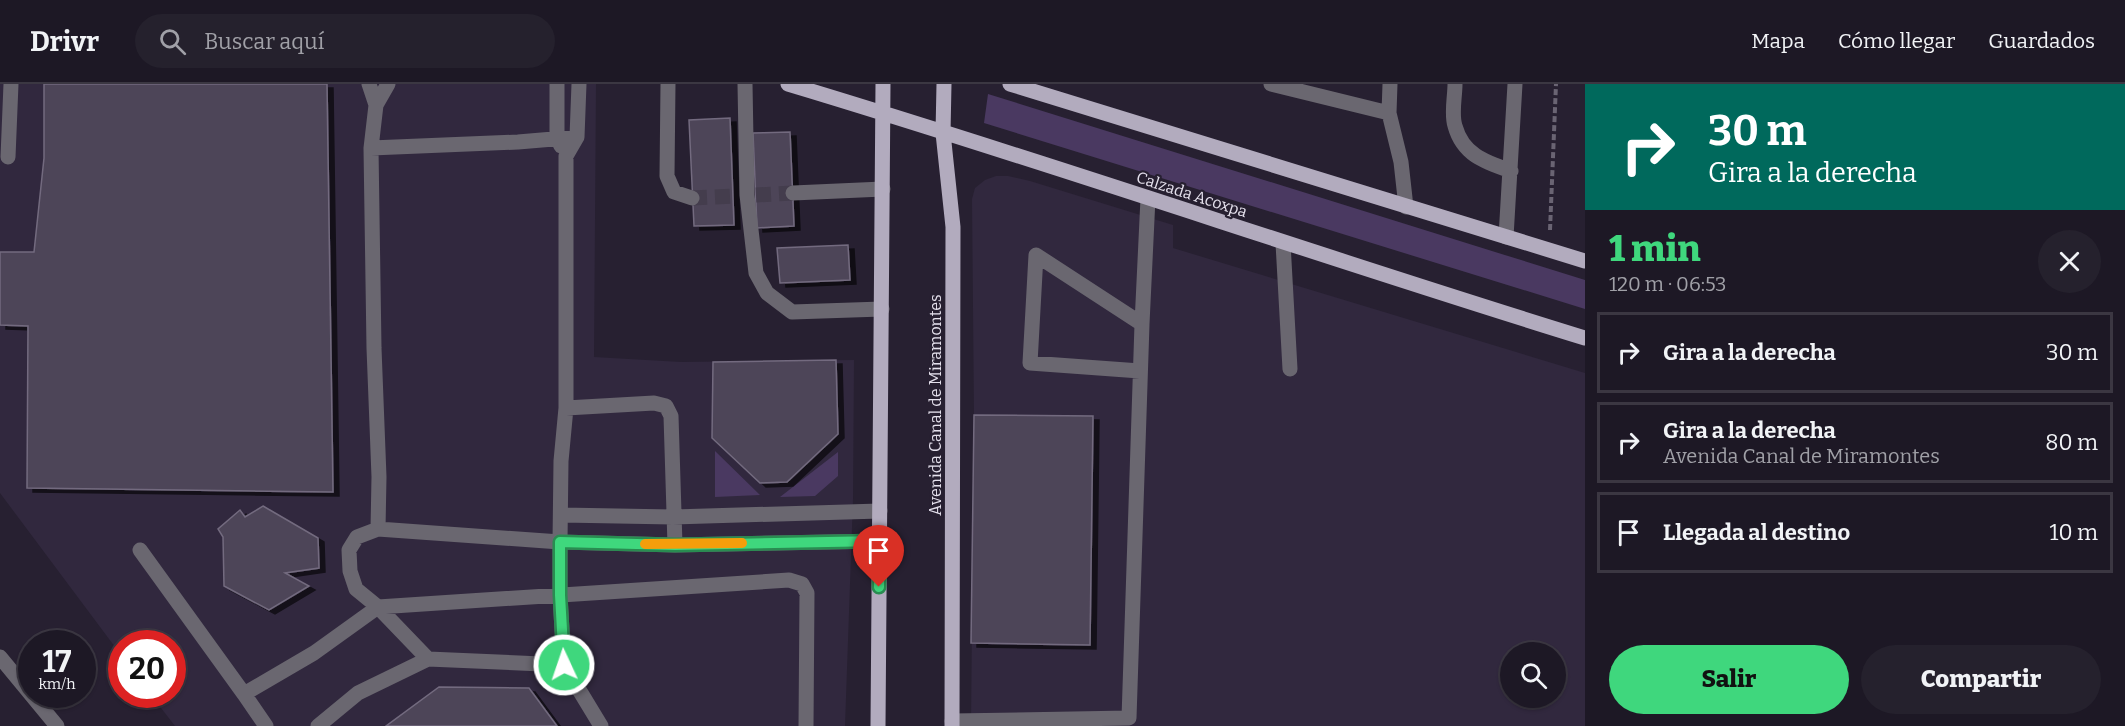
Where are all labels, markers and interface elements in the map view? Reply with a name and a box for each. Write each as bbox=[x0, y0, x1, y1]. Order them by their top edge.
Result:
search box bbox=[135, 14, 555, 68]
text: Drivr bbox=[30, 25, 99, 58]
icon: search bbox=[156, 25, 189, 58]
text: Buscar aquí bbox=[204, 28, 324, 55]
text: Mapa bbox=[1751, 28, 1805, 54]
text: Cómo llegar bbox=[1838, 28, 1955, 54]
text: Guardados bbox=[1988, 28, 2095, 54]
text: 30 m bbox=[1708, 106, 1807, 156]
icon: right bbox=[1609, 108, 1687, 186]
text: Gira a la derecha bbox=[1708, 157, 1917, 189]
street label: Calzada Acoxpa bbox=[1134, 168, 1250, 221]
text: 1 min bbox=[1609, 227, 1701, 271]
button: close bbox=[2038, 230, 2101, 293]
text: 120 m · 06:53 bbox=[1609, 272, 1727, 296]
street label: Avenida Canal de Miramontes bbox=[926, 294, 945, 516]
icon: right bbox=[1612, 336, 1645, 369]
text: Gira a la derecha bbox=[1663, 339, 1836, 366]
text: 30 m bbox=[2046, 339, 2098, 366]
text: Gira a la derecha bbox=[1663, 417, 1836, 444]
icon: right bbox=[1612, 426, 1645, 459]
text: 80 m bbox=[2045, 429, 2098, 456]
text: Avenida Canal de Miramontes bbox=[1663, 444, 1940, 468]
icon: arrive bbox=[1612, 516, 1645, 549]
text: Llegada al destino bbox=[1663, 519, 1850, 546]
text: 10 m bbox=[2050, 519, 2098, 546]
pin bbox=[853, 525, 904, 587]
icon: arrive bbox=[862, 534, 895, 567]
speed limit sign: 20 bbox=[108, 630, 186, 708]
position arrow bbox=[532, 633, 596, 697]
map controls bbox=[1500, 642, 1566, 708]
button: search bbox=[1500, 642, 1566, 708]
text: 17 bbox=[43, 644, 71, 680]
button: Salir bbox=[1609, 645, 1849, 714]
button: Compartir bbox=[1861, 645, 2101, 714]
text: km/h bbox=[38, 675, 76, 693]

